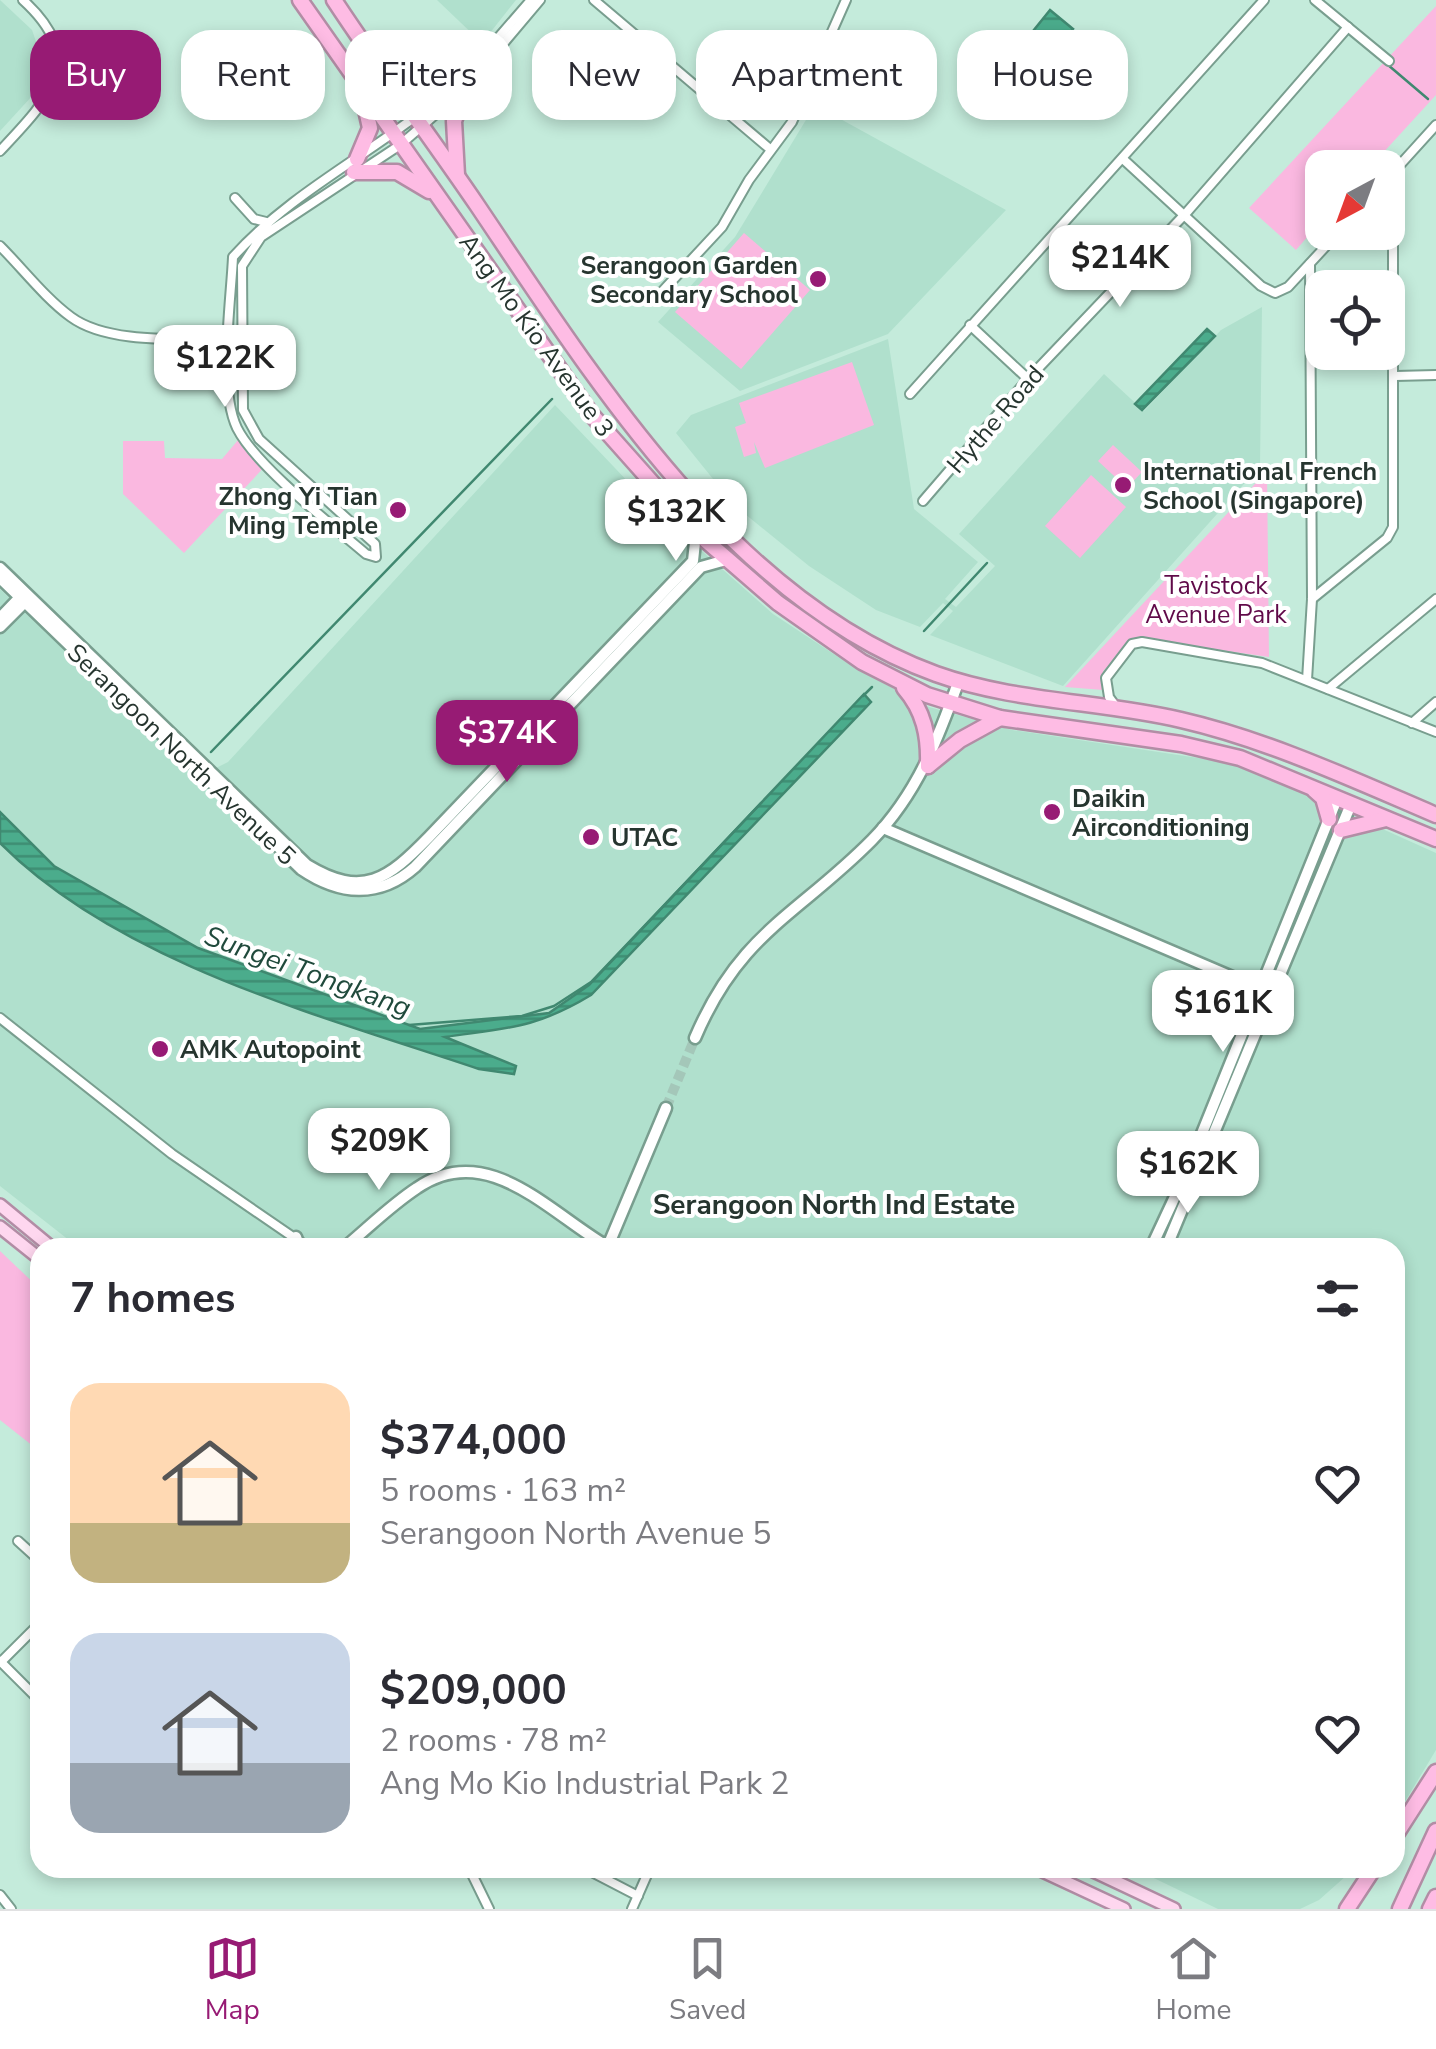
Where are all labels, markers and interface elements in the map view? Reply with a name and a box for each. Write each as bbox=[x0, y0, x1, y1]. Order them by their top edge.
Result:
chip: Buy bbox=[30, 30, 161, 120]
chip: Rent bbox=[181, 30, 325, 120]
chip: Filters bbox=[345, 30, 512, 120]
chip: New bbox=[532, 30, 676, 120]
chip: Apartment bbox=[696, 30, 937, 120]
chip: House bbox=[957, 30, 1128, 120]
north arrow bbox=[1305, 150, 1405, 250]
map controls bbox=[1305, 150, 1405, 370]
pin: $214K bbox=[1050, 225, 1190, 310]
street label: Ang Mo Kio Avenue 3 bbox=[451, 227, 621, 444]
text: $214K bbox=[1071, 236, 1169, 279]
place label: Serangoon Garden Secondary School bbox=[581, 249, 798, 312]
marker: Serangoon Garden Secondary School bbox=[807, 268, 829, 290]
button: locate bbox=[1305, 270, 1405, 370]
pin: $122K bbox=[155, 325, 295, 410]
text: $122K bbox=[176, 336, 274, 379]
street label: Hythe Road bbox=[939, 358, 1052, 481]
place label: International French School (Singapore) bbox=[1143, 455, 1377, 518]
marker: International French School (Singapore) bbox=[1112, 474, 1134, 496]
pin: $132K bbox=[606, 479, 746, 564]
place label: Zhong Yi Tian Ming Temple bbox=[219, 480, 378, 543]
text: $132K bbox=[627, 490, 725, 533]
marker: Zhong Yi Tian Ming Temple bbox=[387, 499, 409, 521]
park label: Tavistock Avenue Park bbox=[1145, 569, 1287, 632]
street label: Serangoon North Avenue 5 bbox=[59, 636, 303, 873]
pin: $374K bbox=[437, 700, 577, 785]
text: $374K bbox=[458, 711, 556, 754]
place label: Daikin Airconditioning bbox=[1072, 782, 1250, 845]
marker: Daikin Airconditioning bbox=[1041, 801, 1063, 823]
place label: UTAC bbox=[611, 821, 678, 855]
marker: UTAC bbox=[580, 826, 602, 848]
water label: Sungei Tongkang bbox=[199, 917, 416, 1027]
pin: $161K bbox=[1153, 970, 1293, 1055]
text: $161K bbox=[1174, 981, 1272, 1024]
place label: AMK Autopoint bbox=[180, 1033, 361, 1067]
marker: AMK Autopoint bbox=[149, 1038, 171, 1060]
pin: $209K bbox=[309, 1108, 449, 1193]
text: $209K bbox=[330, 1119, 428, 1162]
pin: $162K bbox=[1118, 1131, 1258, 1216]
text: $162K bbox=[1139, 1142, 1237, 1185]
district label: Serangoon North Ind Estate bbox=[653, 1186, 1015, 1224]
text: 7 homes bbox=[70, 1270, 235, 1327]
icon: filters bbox=[1310, 1271, 1365, 1326]
text: $374,000 bbox=[380, 1412, 567, 1469]
icon: home bbox=[150, 1423, 270, 1543]
icon: heart bbox=[1310, 1456, 1365, 1511]
text: 5 rooms · 163 m² bbox=[380, 1469, 626, 1512]
text: Serangoon North Avenue 5 bbox=[380, 1512, 772, 1555]
text: $209,000 bbox=[380, 1662, 567, 1719]
icon: home bbox=[150, 1673, 270, 1793]
icon: heart bbox=[1310, 1706, 1365, 1761]
text: 2 rooms · 78 m² bbox=[380, 1719, 607, 1762]
text: Ang Mo Kio Industrial Park 2 bbox=[380, 1762, 790, 1805]
tab: Map bbox=[205, 1931, 260, 2029]
tab: Saved bbox=[669, 1931, 746, 2029]
tab: Home bbox=[1156, 1931, 1231, 2029]

